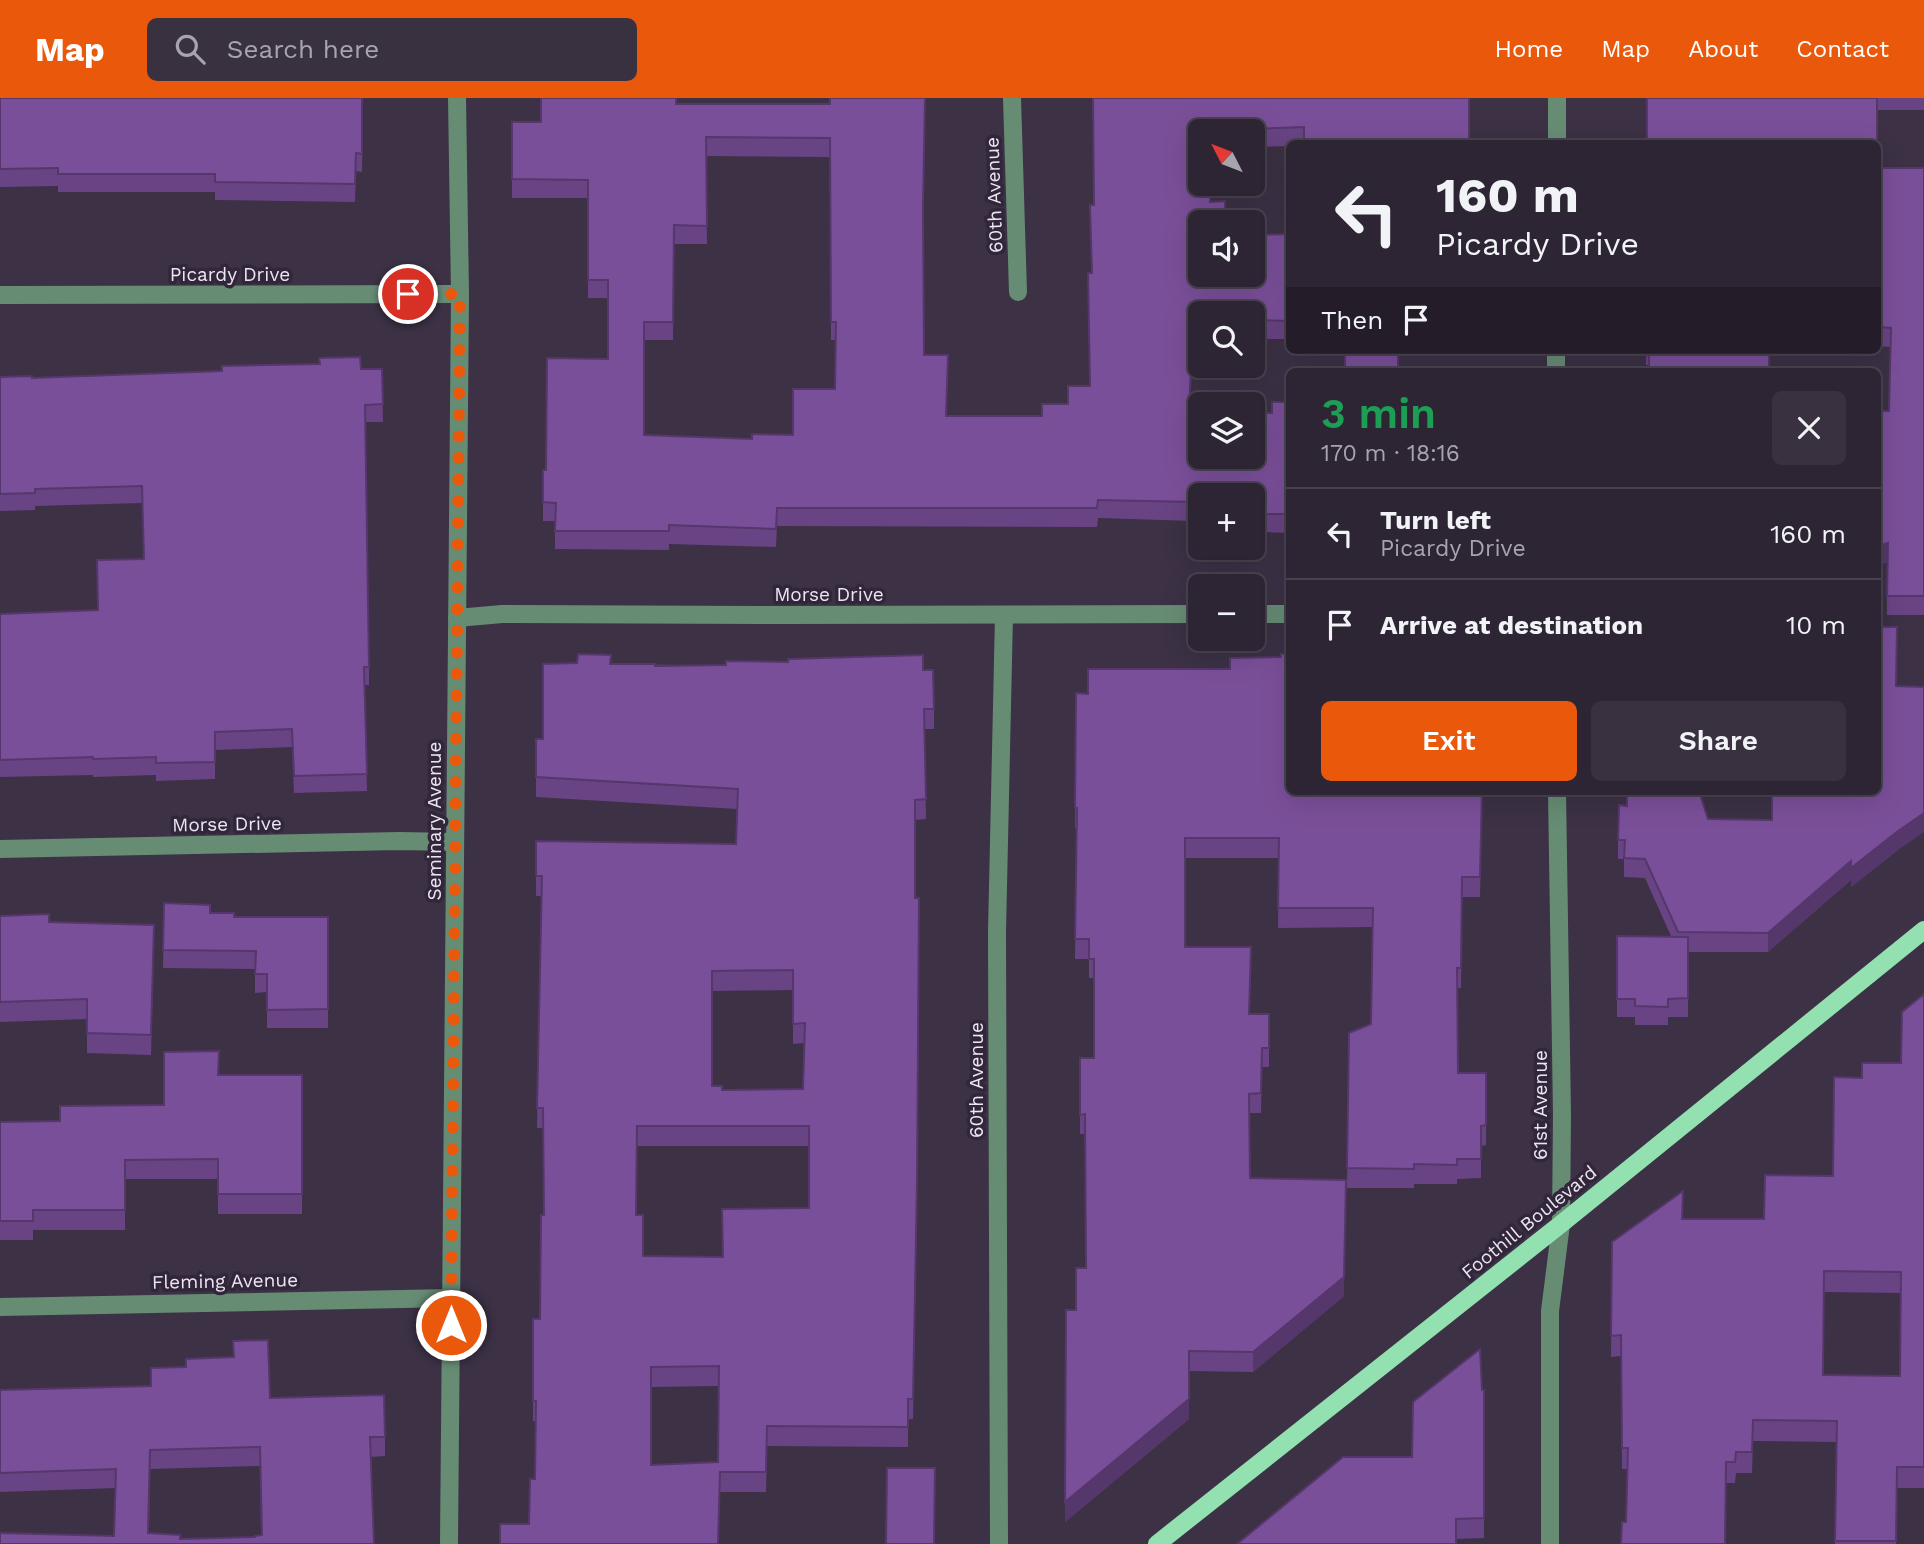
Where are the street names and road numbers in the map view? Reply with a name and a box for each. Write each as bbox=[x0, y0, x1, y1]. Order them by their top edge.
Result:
street label: 60th Avenue bbox=[980, 137, 1008, 253]
street label: Picardy Drive bbox=[170, 263, 290, 286]
street label: Morse Drive bbox=[774, 583, 884, 606]
street label: Seminary Avenue bbox=[423, 742, 446, 900]
street label: Morse Drive bbox=[172, 812, 282, 836]
street label: 60th Avenue bbox=[965, 1022, 988, 1138]
street label: 61st Avenue bbox=[1529, 1050, 1552, 1160]
street label: Foothill Boulevard bbox=[1457, 1160, 1601, 1284]
street label: Fleming Avenue bbox=[152, 1268, 298, 1294]

